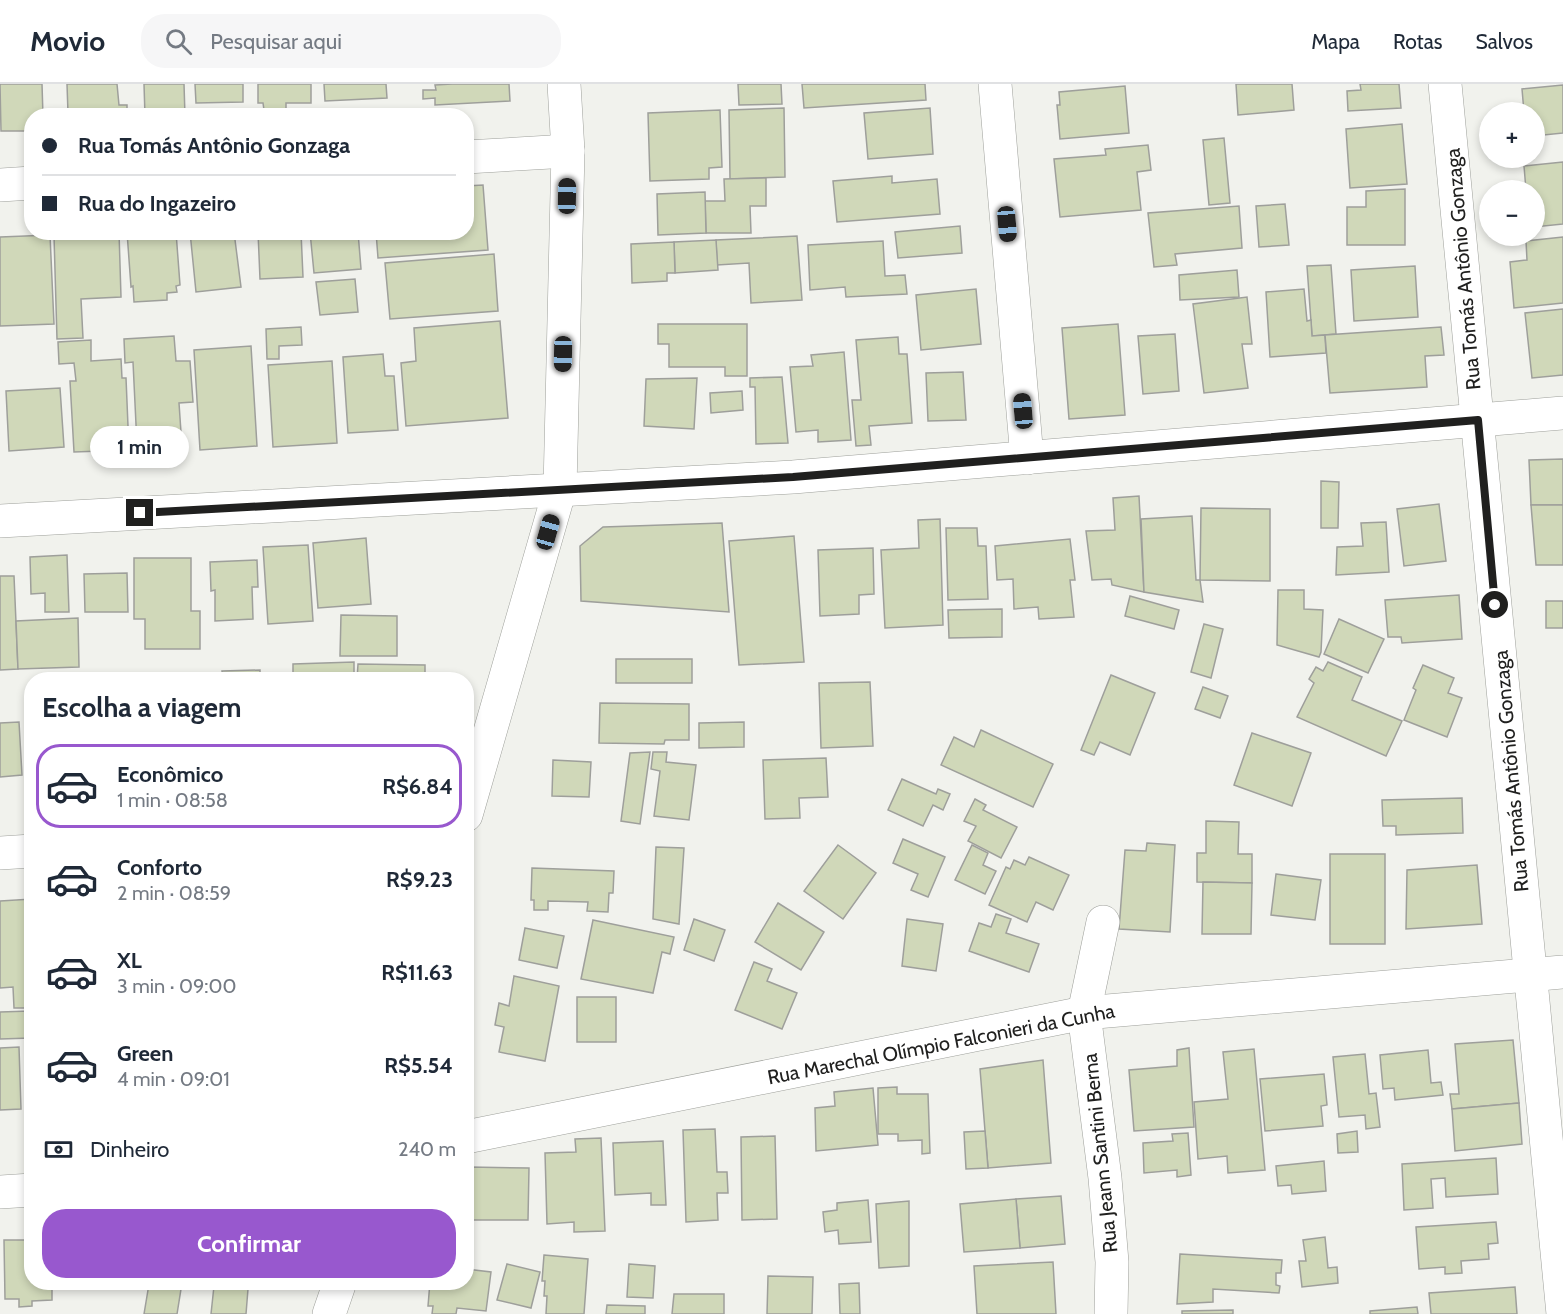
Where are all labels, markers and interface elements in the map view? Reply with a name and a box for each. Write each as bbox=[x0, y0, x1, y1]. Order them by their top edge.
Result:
search box bbox=[141, 14, 561, 68]
text: Movio bbox=[30, 24, 105, 58]
icon: search bbox=[162, 25, 195, 58]
text: Pesquisar aqui bbox=[210, 28, 342, 55]
text: Mapa bbox=[1311, 29, 1360, 54]
text: Rotas bbox=[1393, 29, 1442, 54]
text: Salvos bbox=[1475, 29, 1533, 54]
map controls bbox=[1479, 102, 1545, 246]
button: + bbox=[1479, 102, 1545, 168]
text: Rua Tomás Antônio Gonzaga bbox=[78, 132, 350, 159]
street label: Rua Tomás Antônio Gonzaga bbox=[1440, 147, 1486, 391]
car bbox=[558, 178, 576, 214]
button: − bbox=[1479, 180, 1545, 246]
text: Rua do Ingazeiro bbox=[78, 190, 236, 217]
car bbox=[996, 205, 1018, 243]
car bbox=[554, 336, 572, 372]
car bbox=[1012, 392, 1034, 430]
callout: 1 min bbox=[90, 426, 190, 468]
text: 1 min bbox=[117, 435, 162, 459]
route end bbox=[126, 499, 153, 526]
car bbox=[534, 512, 562, 552]
route start bbox=[1481, 591, 1508, 618]
street label: Rua Tomás Antônio Gonzaga bbox=[1488, 649, 1534, 893]
text: Escolha a viagem bbox=[42, 691, 241, 724]
icon: car bbox=[45, 759, 99, 813]
text: Econômico bbox=[117, 761, 223, 788]
text: R$6.84 bbox=[382, 773, 453, 800]
text: 1 min · 08:58 bbox=[117, 788, 228, 812]
icon: car bbox=[45, 852, 99, 906]
text: Conforto bbox=[117, 854, 202, 881]
text: R$9.23 bbox=[386, 866, 453, 893]
text: 2 min · 08:59 bbox=[117, 881, 231, 905]
icon: car bbox=[45, 945, 99, 999]
text: XL bbox=[117, 947, 142, 974]
text: R$11.63 bbox=[381, 959, 453, 986]
text: 3 min · 09:00 bbox=[117, 974, 236, 998]
street label: Rua Marechal Olímpio Falconieri da Cunha bbox=[765, 998, 1117, 1089]
icon: car bbox=[45, 1038, 99, 1092]
text: Green bbox=[117, 1040, 173, 1067]
text: R$5.54 bbox=[384, 1052, 453, 1079]
street label: Rua Jeann Santini Berna bbox=[1078, 1052, 1122, 1254]
text: 4 min · 09:01 bbox=[117, 1067, 230, 1091]
icon: cash bbox=[42, 1133, 75, 1166]
text: Dinheiro bbox=[90, 1136, 169, 1163]
text: 240 m bbox=[398, 1137, 456, 1161]
button: Confirmar bbox=[42, 1209, 456, 1278]

